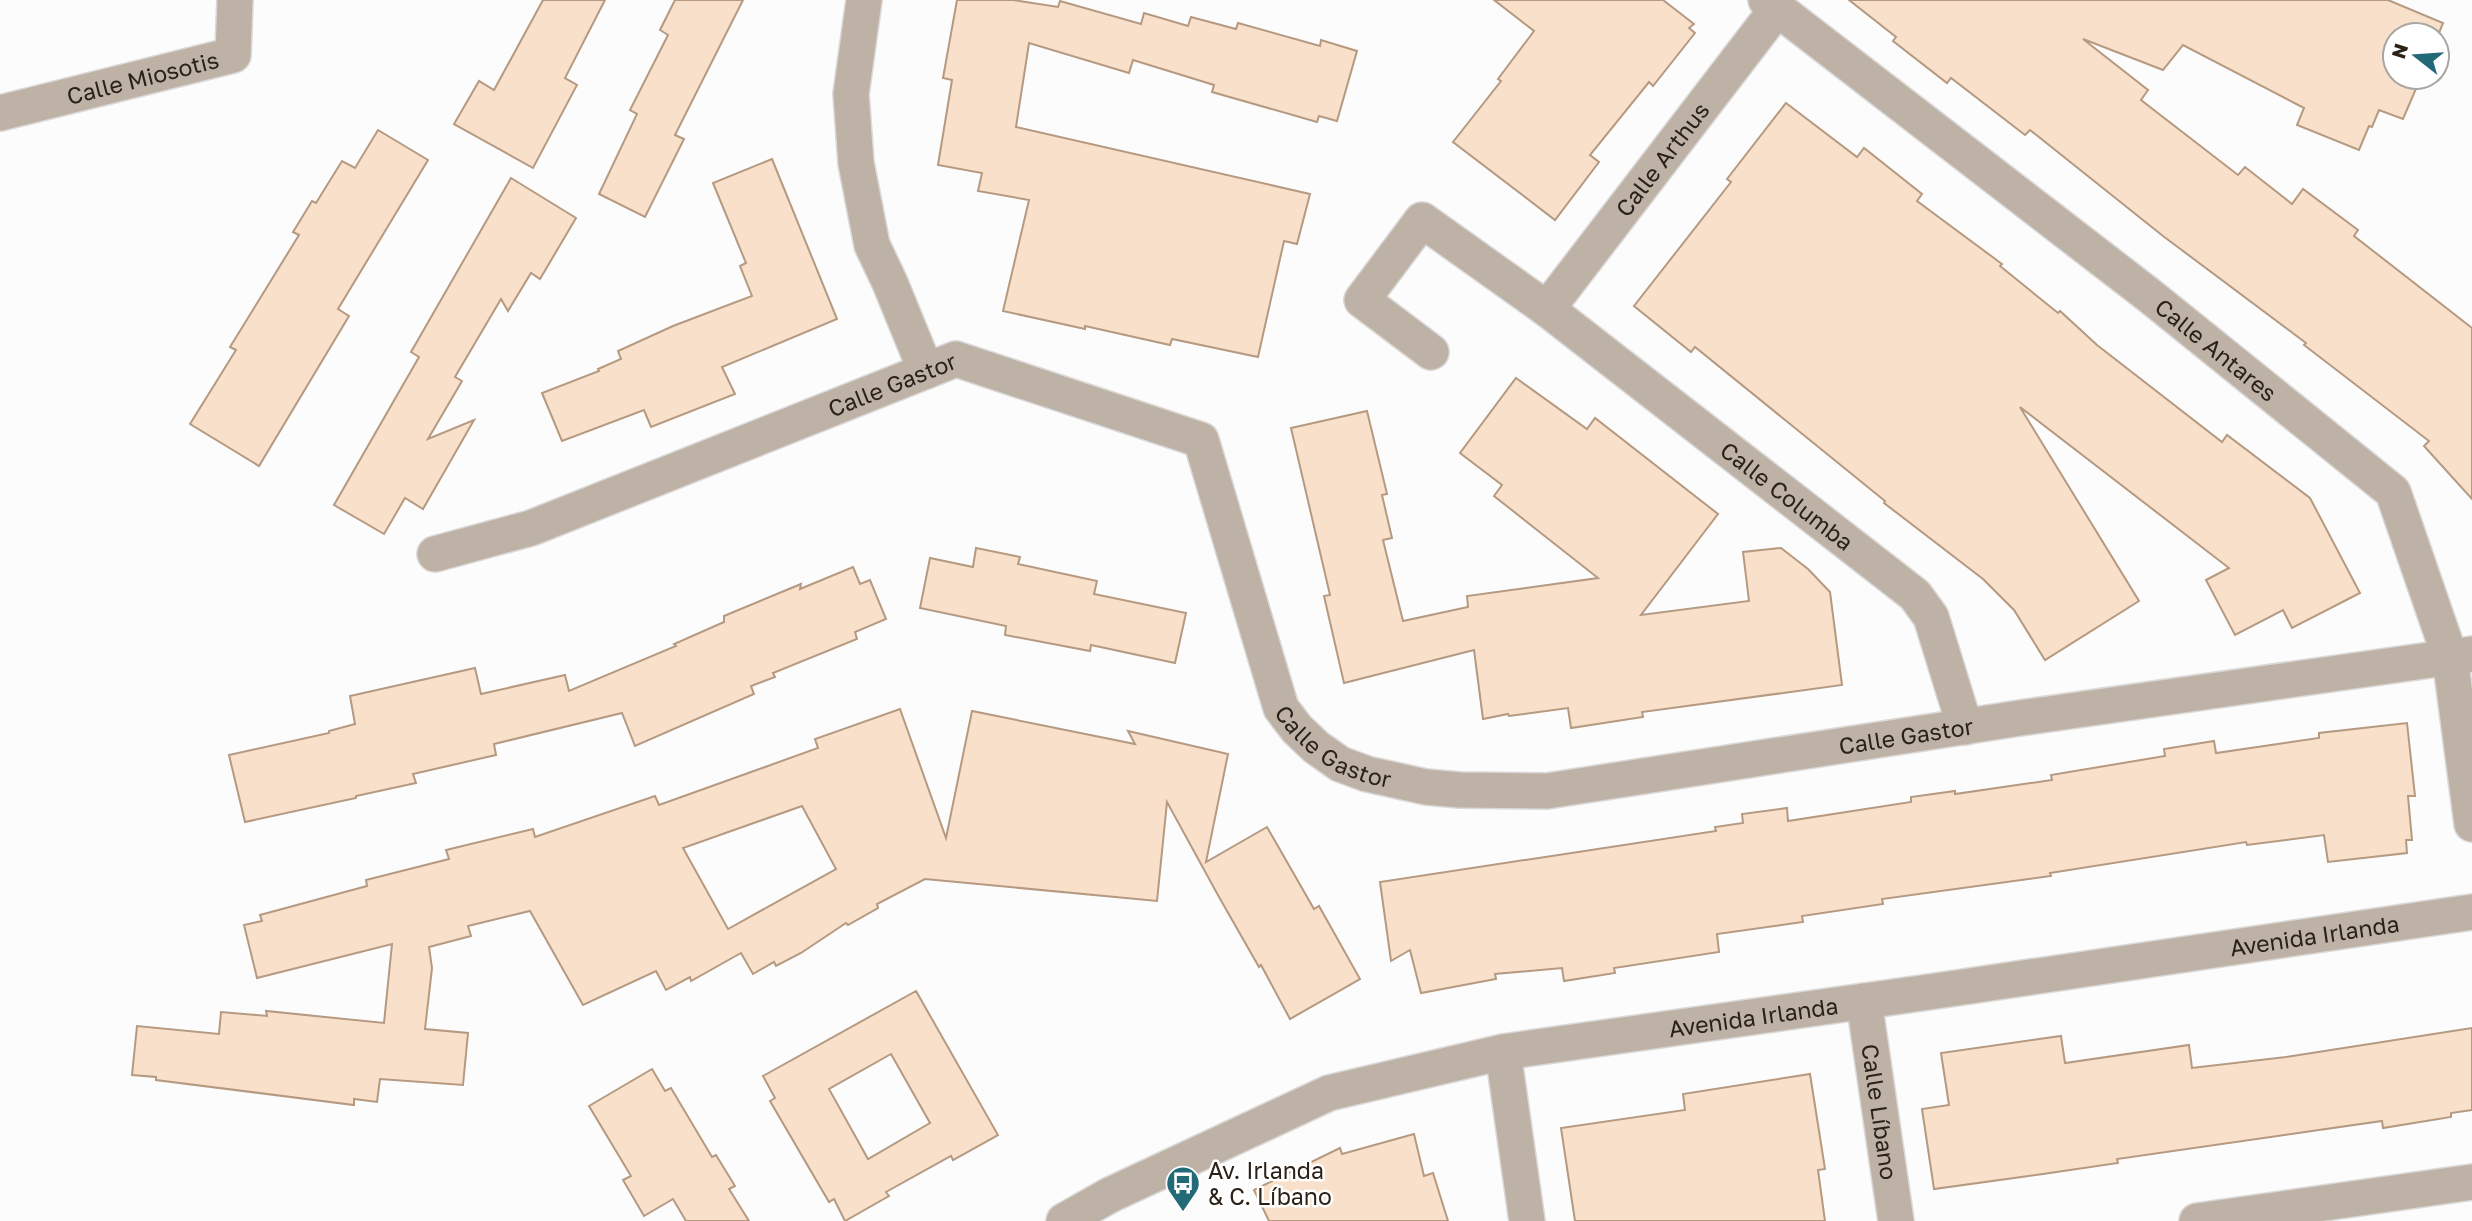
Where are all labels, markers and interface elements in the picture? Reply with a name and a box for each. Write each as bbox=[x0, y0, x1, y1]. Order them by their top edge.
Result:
north arrow bbox=[2381, 21, 2451, 91]
text: N bbox=[2386, 41, 2412, 61]
street label: Calle Miosotis bbox=[64, 45, 222, 110]
street label: Calle Arthus bbox=[1609, 96, 1715, 222]
street label: Calle Antares bbox=[2150, 292, 2283, 407]
street label: Calle Gastor bbox=[824, 346, 960, 423]
street label: Calle Columba bbox=[1715, 435, 1859, 556]
street label: Calle Gastor bbox=[1270, 699, 1394, 793]
street label: Calle Gastor bbox=[1837, 711, 1975, 760]
street label: Avenida Irlanda bbox=[2228, 909, 2401, 962]
street label: Avenida Irlanda bbox=[1667, 991, 1840, 1043]
street label: Calle Líbano bbox=[1856, 1042, 1904, 1182]
place label: Av. Irlanda & C. Líbano bbox=[1208, 1156, 1332, 1210]
bus stop icon: Av. Irlanda & C. Líbano bbox=[1164, 1164, 1202, 1213]

